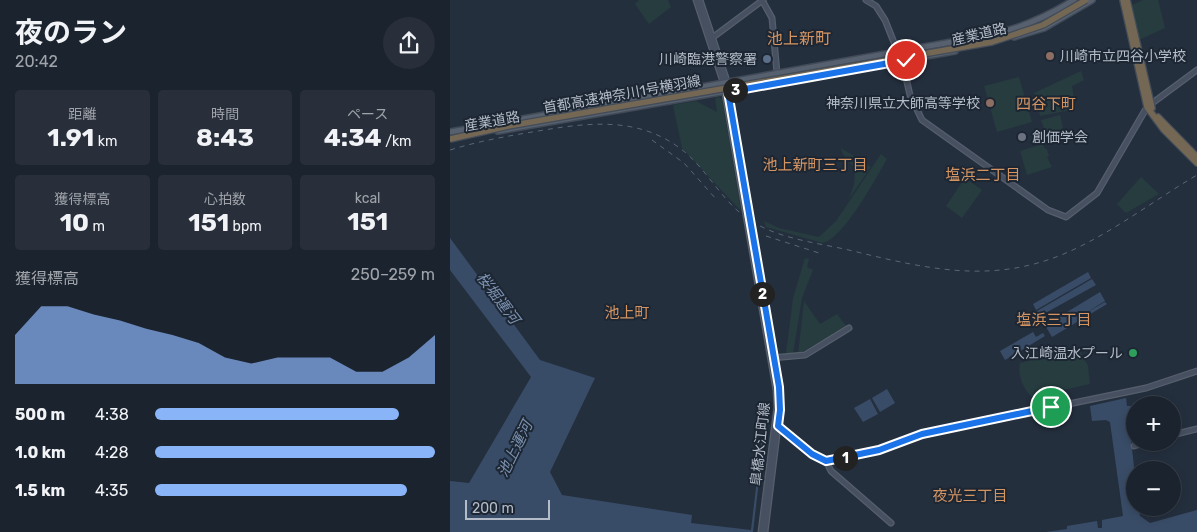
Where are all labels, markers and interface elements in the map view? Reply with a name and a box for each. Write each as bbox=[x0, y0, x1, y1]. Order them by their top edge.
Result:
text: 夜のラン bbox=[15, 16, 127, 49]
button: share bbox=[383, 17, 435, 69]
street label: 産業道路 bbox=[950, 20, 1008, 49]
district label: 池上新町 bbox=[767, 29, 831, 48]
pin bbox=[885, 39, 927, 81]
icon: check bbox=[892, 46, 920, 74]
place label: 川崎市立四谷小学校 bbox=[1060, 48, 1186, 65]
marker: 川崎市立四谷小学校 bbox=[1044, 50, 1056, 62]
place label: 川崎臨港警察署 bbox=[659, 51, 757, 68]
text: 20:42 bbox=[15, 52, 58, 71]
marker: 川崎臨港警察署 bbox=[761, 53, 773, 65]
street label: 首都高速神奈川1号横羽線 bbox=[542, 72, 702, 117]
pin: 3 bbox=[722, 78, 748, 102]
text: 3 bbox=[731, 82, 740, 99]
place label: 神奈川県立大師高等学校 bbox=[826, 95, 980, 112]
district label: 四谷下町 bbox=[1016, 95, 1076, 113]
marker: 神奈川県立大師高等学校 bbox=[984, 97, 996, 109]
text: 距離 bbox=[68, 106, 96, 123]
text: 時間 bbox=[211, 106, 239, 123]
text: ペース bbox=[347, 106, 388, 123]
street label: 産業道路 bbox=[463, 108, 521, 135]
text: 1.91 bbox=[47, 123, 94, 152]
text: 8:43 bbox=[196, 123, 254, 152]
text: 4:34 bbox=[324, 123, 382, 152]
place label: 創価学会 bbox=[1032, 129, 1088, 146]
marker: 創価学会 bbox=[1016, 131, 1028, 143]
text: km bbox=[94, 133, 117, 150]
text: /km bbox=[382, 133, 412, 150]
district label: 池上新町三丁目 bbox=[762, 156, 868, 174]
district label: 塩浜二丁目 bbox=[945, 166, 1021, 184]
text: kcal bbox=[355, 190, 381, 207]
text: 獲得標高 bbox=[54, 191, 110, 208]
text: 心拍数 bbox=[204, 191, 246, 208]
text: 151 bbox=[347, 207, 388, 236]
text: 10 bbox=[60, 208, 89, 237]
text: 151 bbox=[188, 208, 229, 237]
text: m bbox=[89, 218, 105, 235]
text: bpm bbox=[229, 218, 262, 235]
text: 250–259 m bbox=[351, 265, 435, 284]
text: 獲得標高 bbox=[15, 269, 79, 288]
water label: 桜堀運河 bbox=[473, 269, 525, 330]
pin: 2 bbox=[750, 282, 774, 306]
text: 2 bbox=[758, 286, 767, 303]
district label: 池上町 bbox=[604, 304, 650, 322]
district label: 塩浜三丁目 bbox=[1016, 311, 1092, 329]
place label: 入江崎温水プール bbox=[1011, 345, 1123, 362]
marker: 入江崎温水プール bbox=[1127, 347, 1139, 359]
pin bbox=[1030, 386, 1072, 428]
icon: arrive bbox=[1037, 393, 1065, 421]
map controls bbox=[1126, 396, 1181, 516]
button: + bbox=[1126, 396, 1181, 451]
street label: 皐橋水江町線 bbox=[748, 401, 773, 487]
text: 500 m bbox=[15, 405, 65, 424]
text: 4:38 bbox=[95, 405, 129, 424]
water label: 池上運河 bbox=[494, 415, 538, 480]
text: 1.0 km bbox=[15, 443, 66, 462]
text: 4:28 bbox=[95, 443, 129, 462]
pin: 1 bbox=[832, 446, 858, 470]
text: 1 bbox=[842, 450, 849, 467]
button: − bbox=[1126, 461, 1181, 516]
text: 1.5 km bbox=[15, 481, 65, 500]
text: 4:35 bbox=[95, 481, 128, 500]
district label: 夜光三丁目 bbox=[932, 487, 1008, 505]
scale bar bbox=[465, 497, 550, 520]
text: 200 m bbox=[472, 500, 514, 517]

